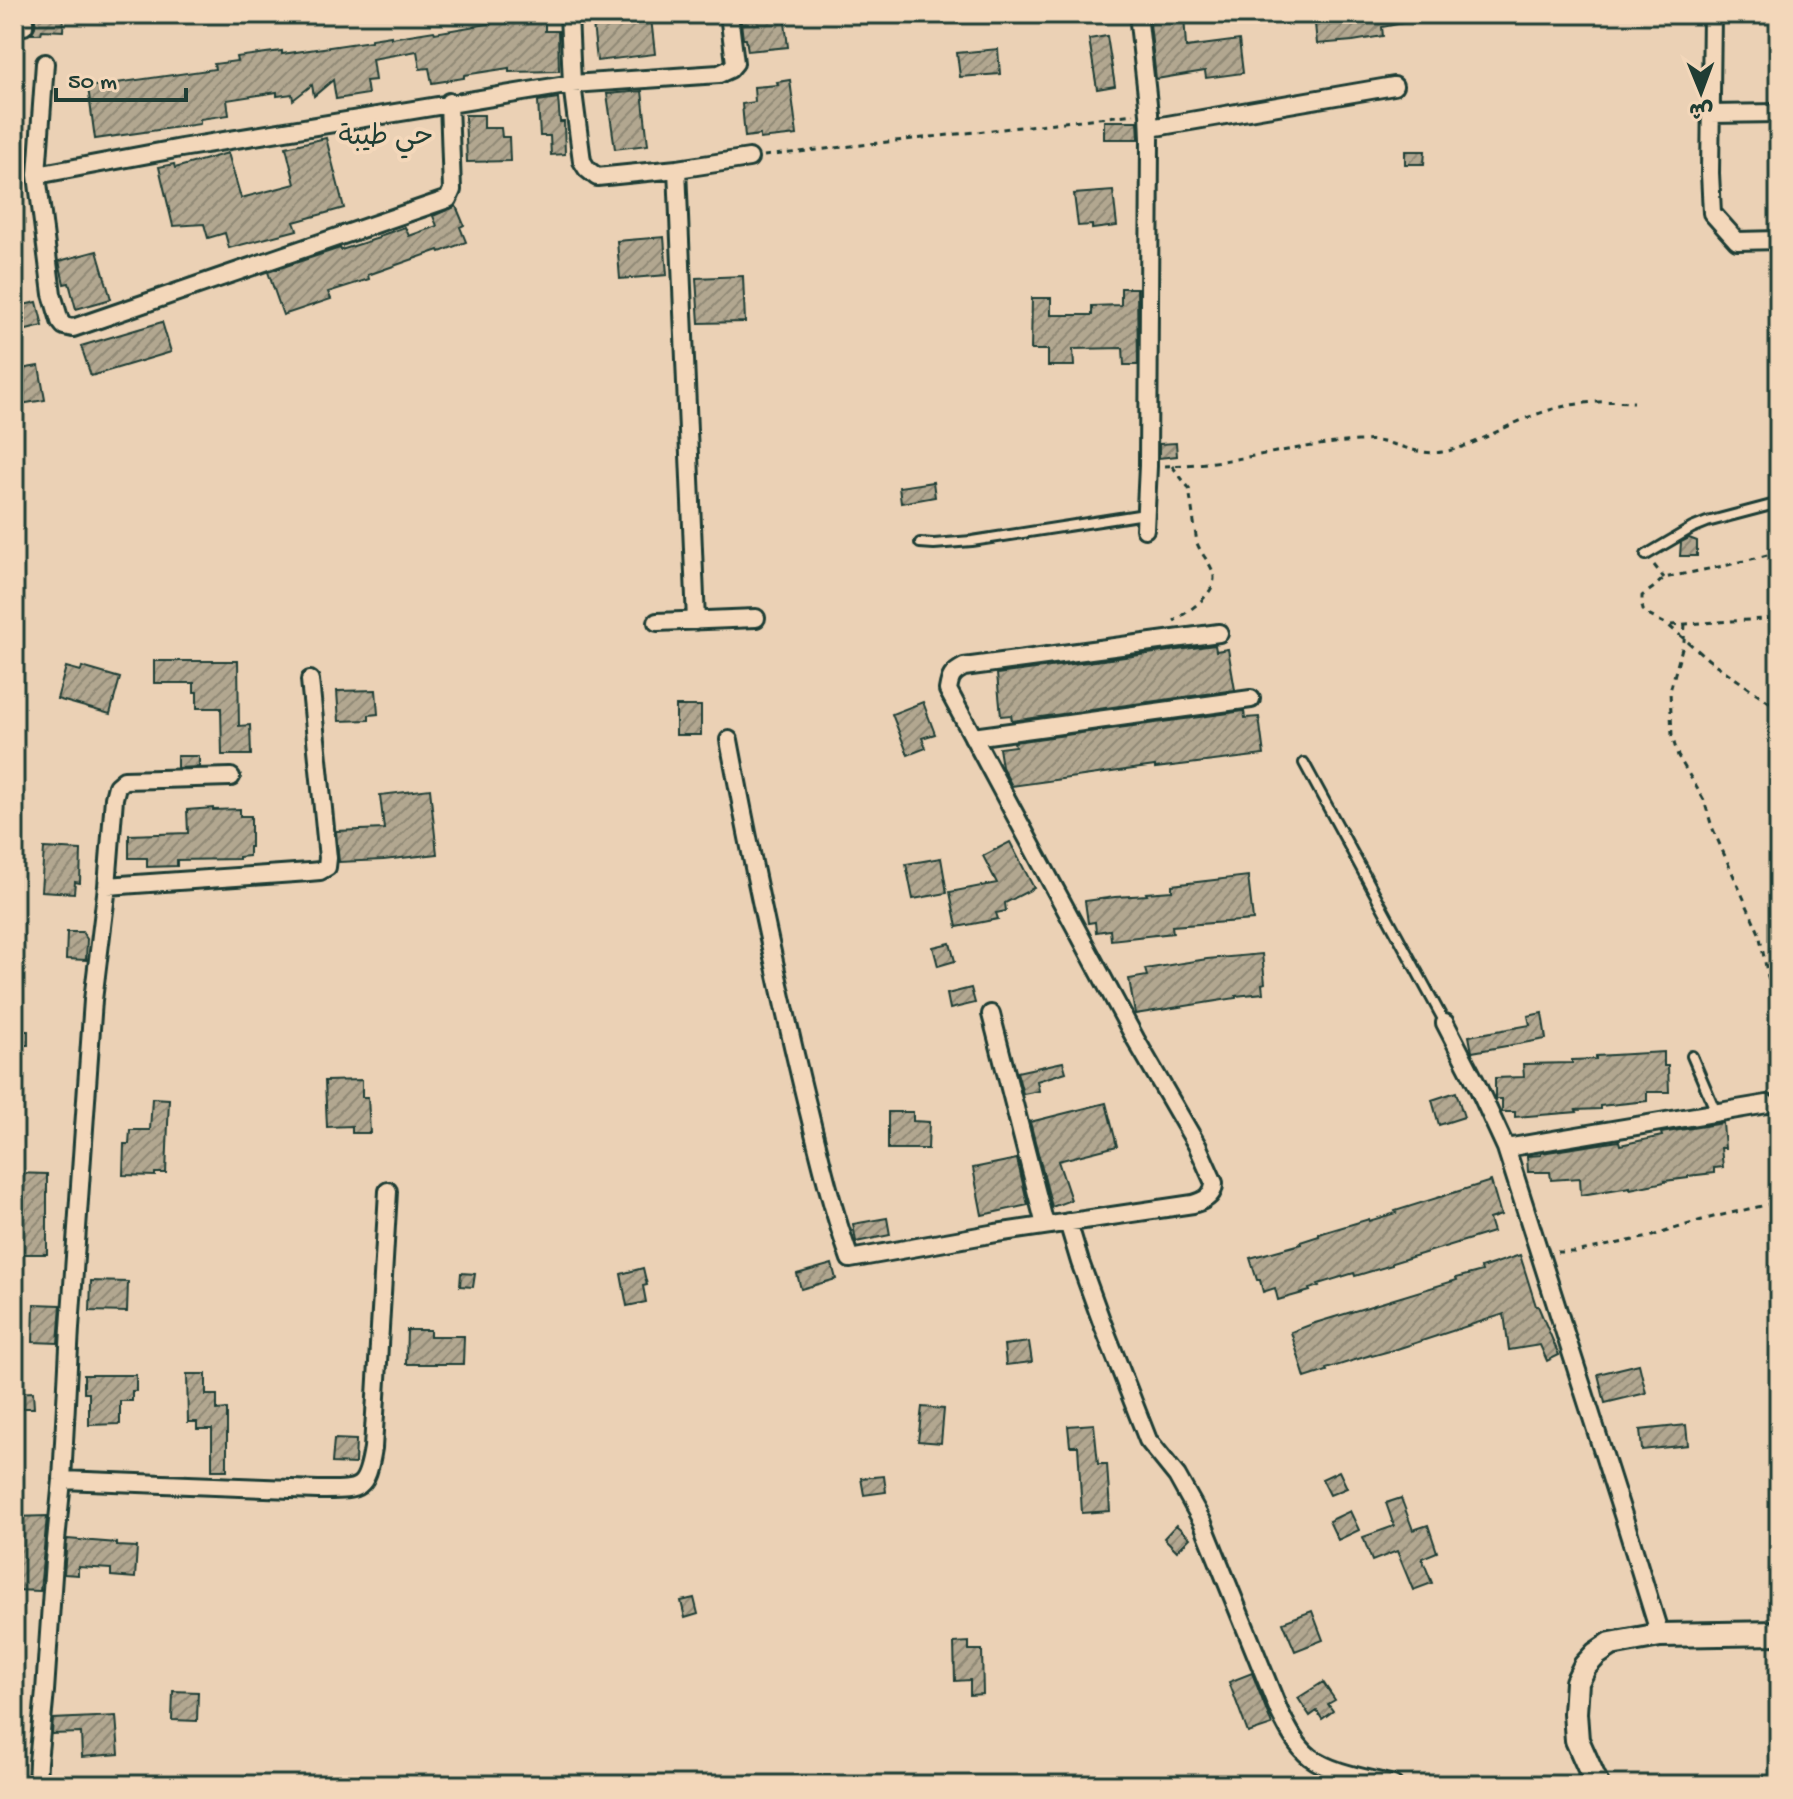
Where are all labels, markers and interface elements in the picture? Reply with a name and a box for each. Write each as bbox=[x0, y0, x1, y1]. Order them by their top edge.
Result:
scale bar bbox=[56, 52, 186, 102]
north arrow bbox=[1661, 52, 1741, 132]
text: 50 m bbox=[68, 69, 117, 98]
text: ش bbox=[1689, 95, 1714, 121]
district label: حي طيبة bbox=[339, 122, 433, 159]

